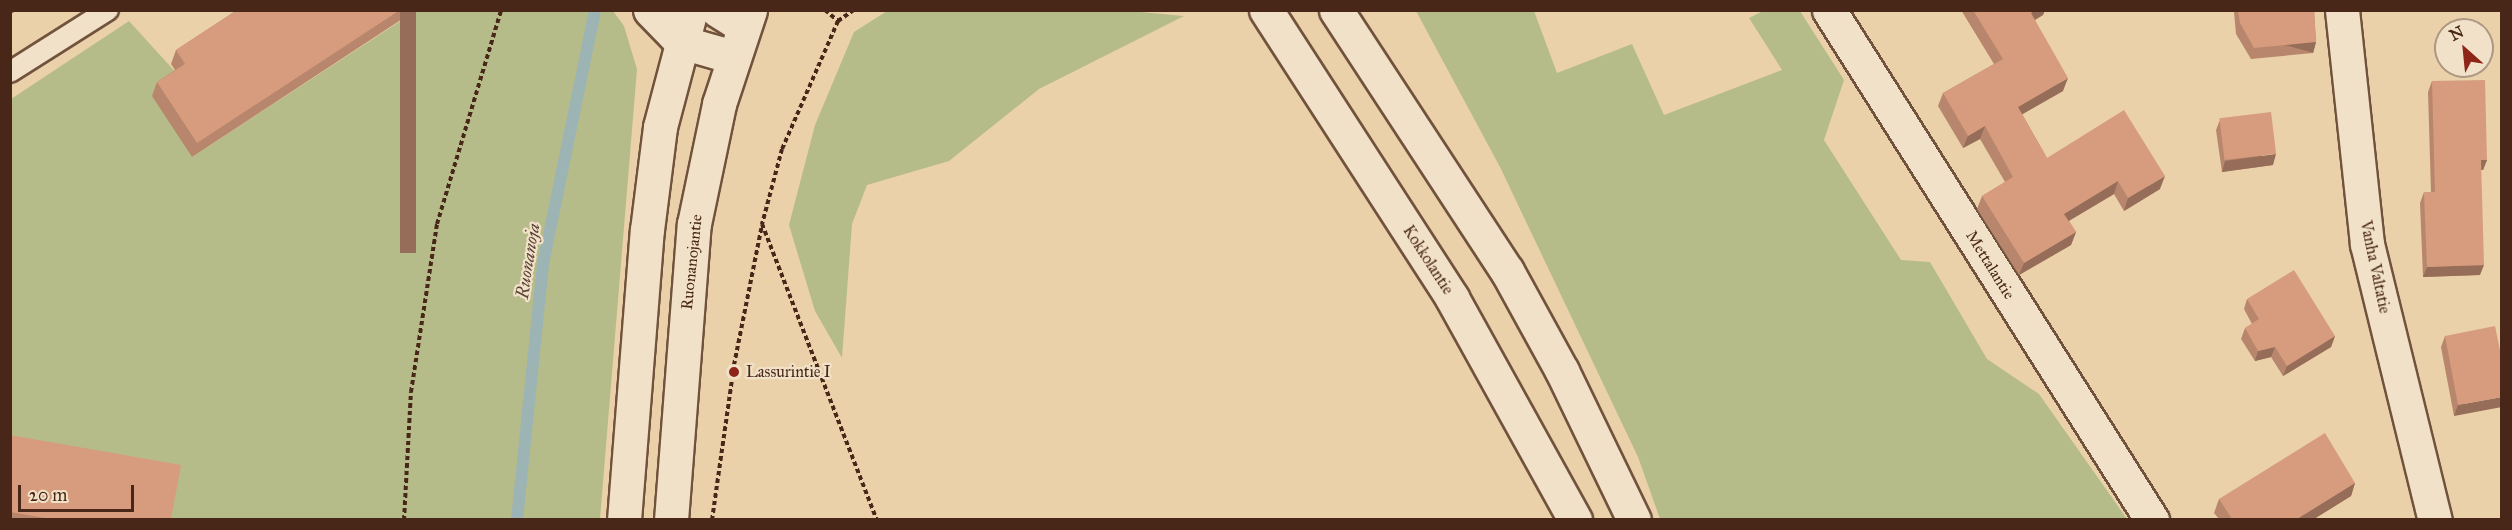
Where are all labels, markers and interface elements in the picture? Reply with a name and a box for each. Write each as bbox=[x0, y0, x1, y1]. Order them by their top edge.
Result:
north arrow bbox=[2434, 18, 2494, 78]
text: N bbox=[2446, 22, 2467, 45]
street label: Ruonanojantie bbox=[677, 213, 707, 311]
street label: Vanha Valtatie bbox=[2356, 219, 2394, 315]
water label: Ruonanoja bbox=[511, 222, 545, 300]
street label: Kokkolantie bbox=[1399, 222, 1457, 298]
street label: Mettalantie bbox=[1961, 227, 2019, 303]
place label: Lassurintie I bbox=[746, 362, 831, 382]
marker: Lassurintie I bbox=[727, 365, 741, 379]
scale bar bbox=[21, 473, 136, 511]
text: 20 m bbox=[29, 484, 67, 506]

